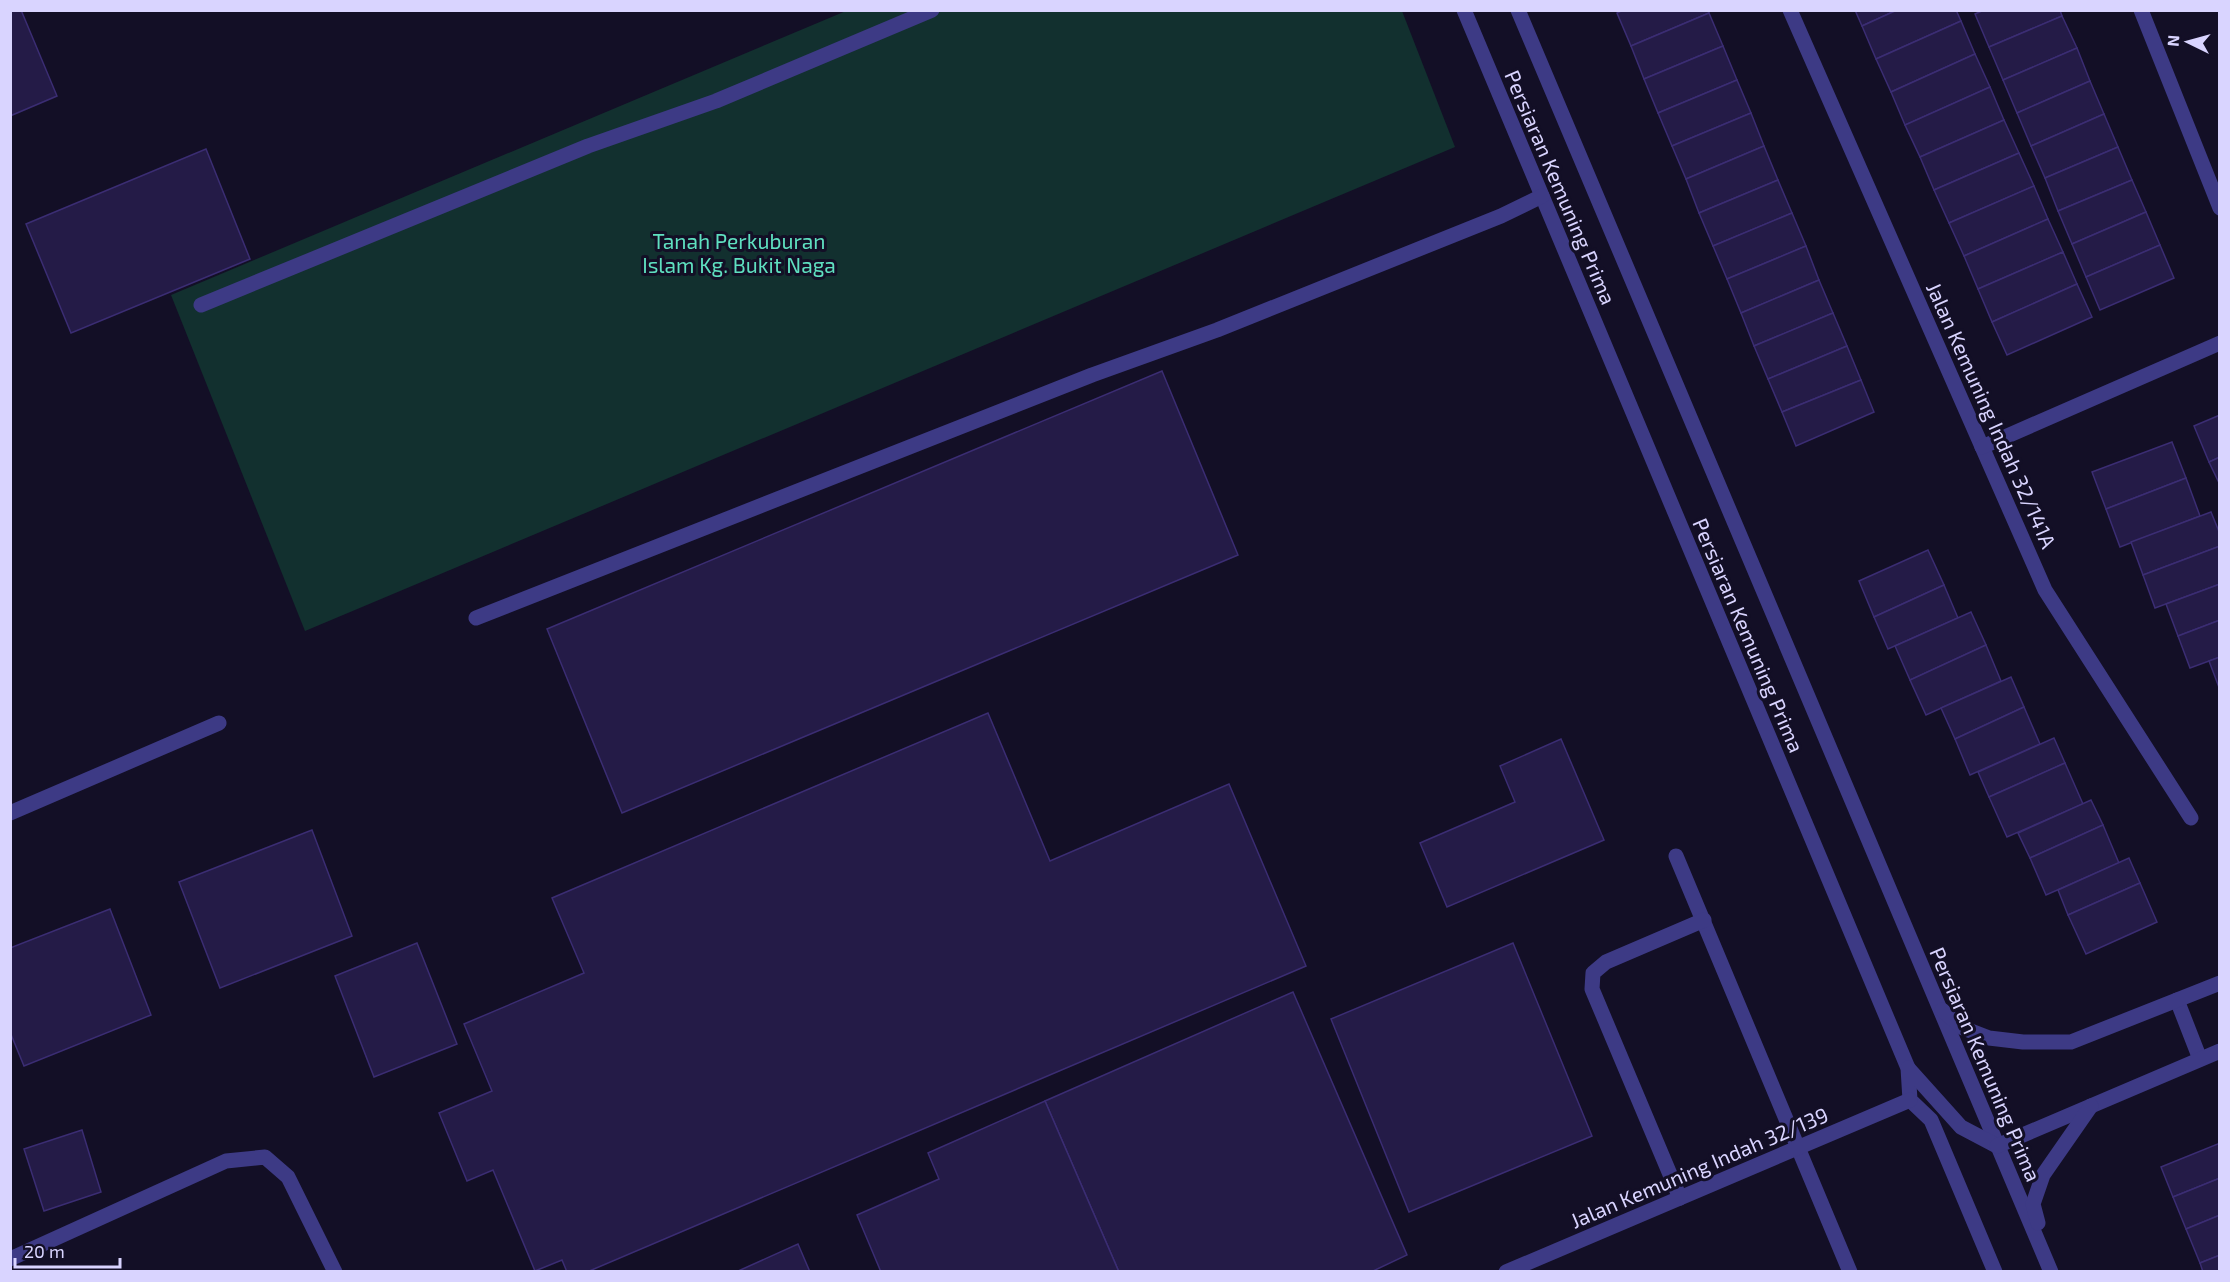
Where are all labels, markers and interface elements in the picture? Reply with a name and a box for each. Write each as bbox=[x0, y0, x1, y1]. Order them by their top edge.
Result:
north arrow bbox=[2158, 12, 2218, 72]
text: N bbox=[2163, 34, 2183, 47]
street label: Persiaran Kemuning Prima bbox=[1500, 66, 1622, 308]
park label: Tanah Perkuburan Islam Kg. Bukit Naga bbox=[642, 228, 836, 277]
street label: Jalan Kemuning Indah 32/141A bbox=[1922, 278, 2062, 552]
street label: Persiaran Kemuning Prima bbox=[1688, 514, 1810, 756]
street label: Persiaran Kemuning Prima bbox=[1925, 943, 2047, 1185]
street label: Jalan Kemuning Indah 32/139 bbox=[1566, 1101, 1832, 1233]
scale bar bbox=[15, 1231, 120, 1269]
text: 20 m bbox=[24, 1240, 65, 1262]

